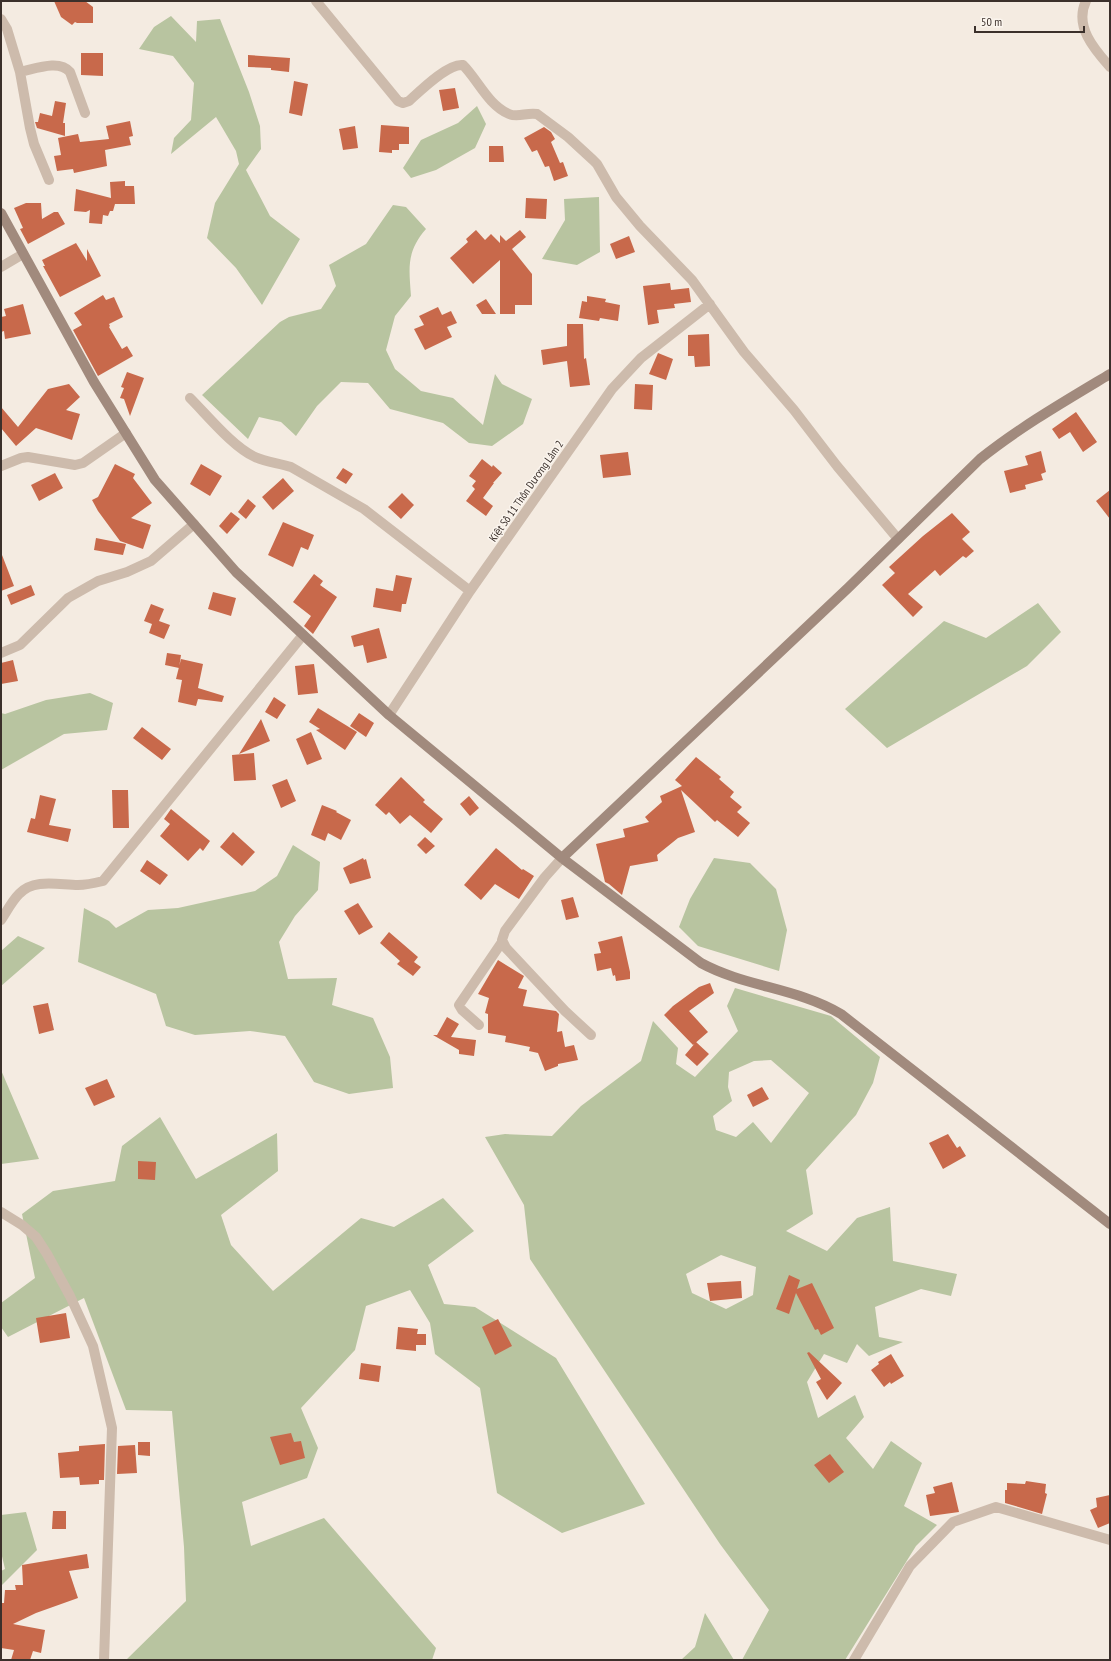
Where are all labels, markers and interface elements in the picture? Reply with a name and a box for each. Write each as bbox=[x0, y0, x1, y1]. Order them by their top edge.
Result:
scale bar bbox=[975, 8, 1084, 34]
text: 50 m bbox=[981, 14, 1002, 29]
street label: Kiệt Số 11 Thôn Dương Lâm 2 bbox=[486, 438, 566, 544]

